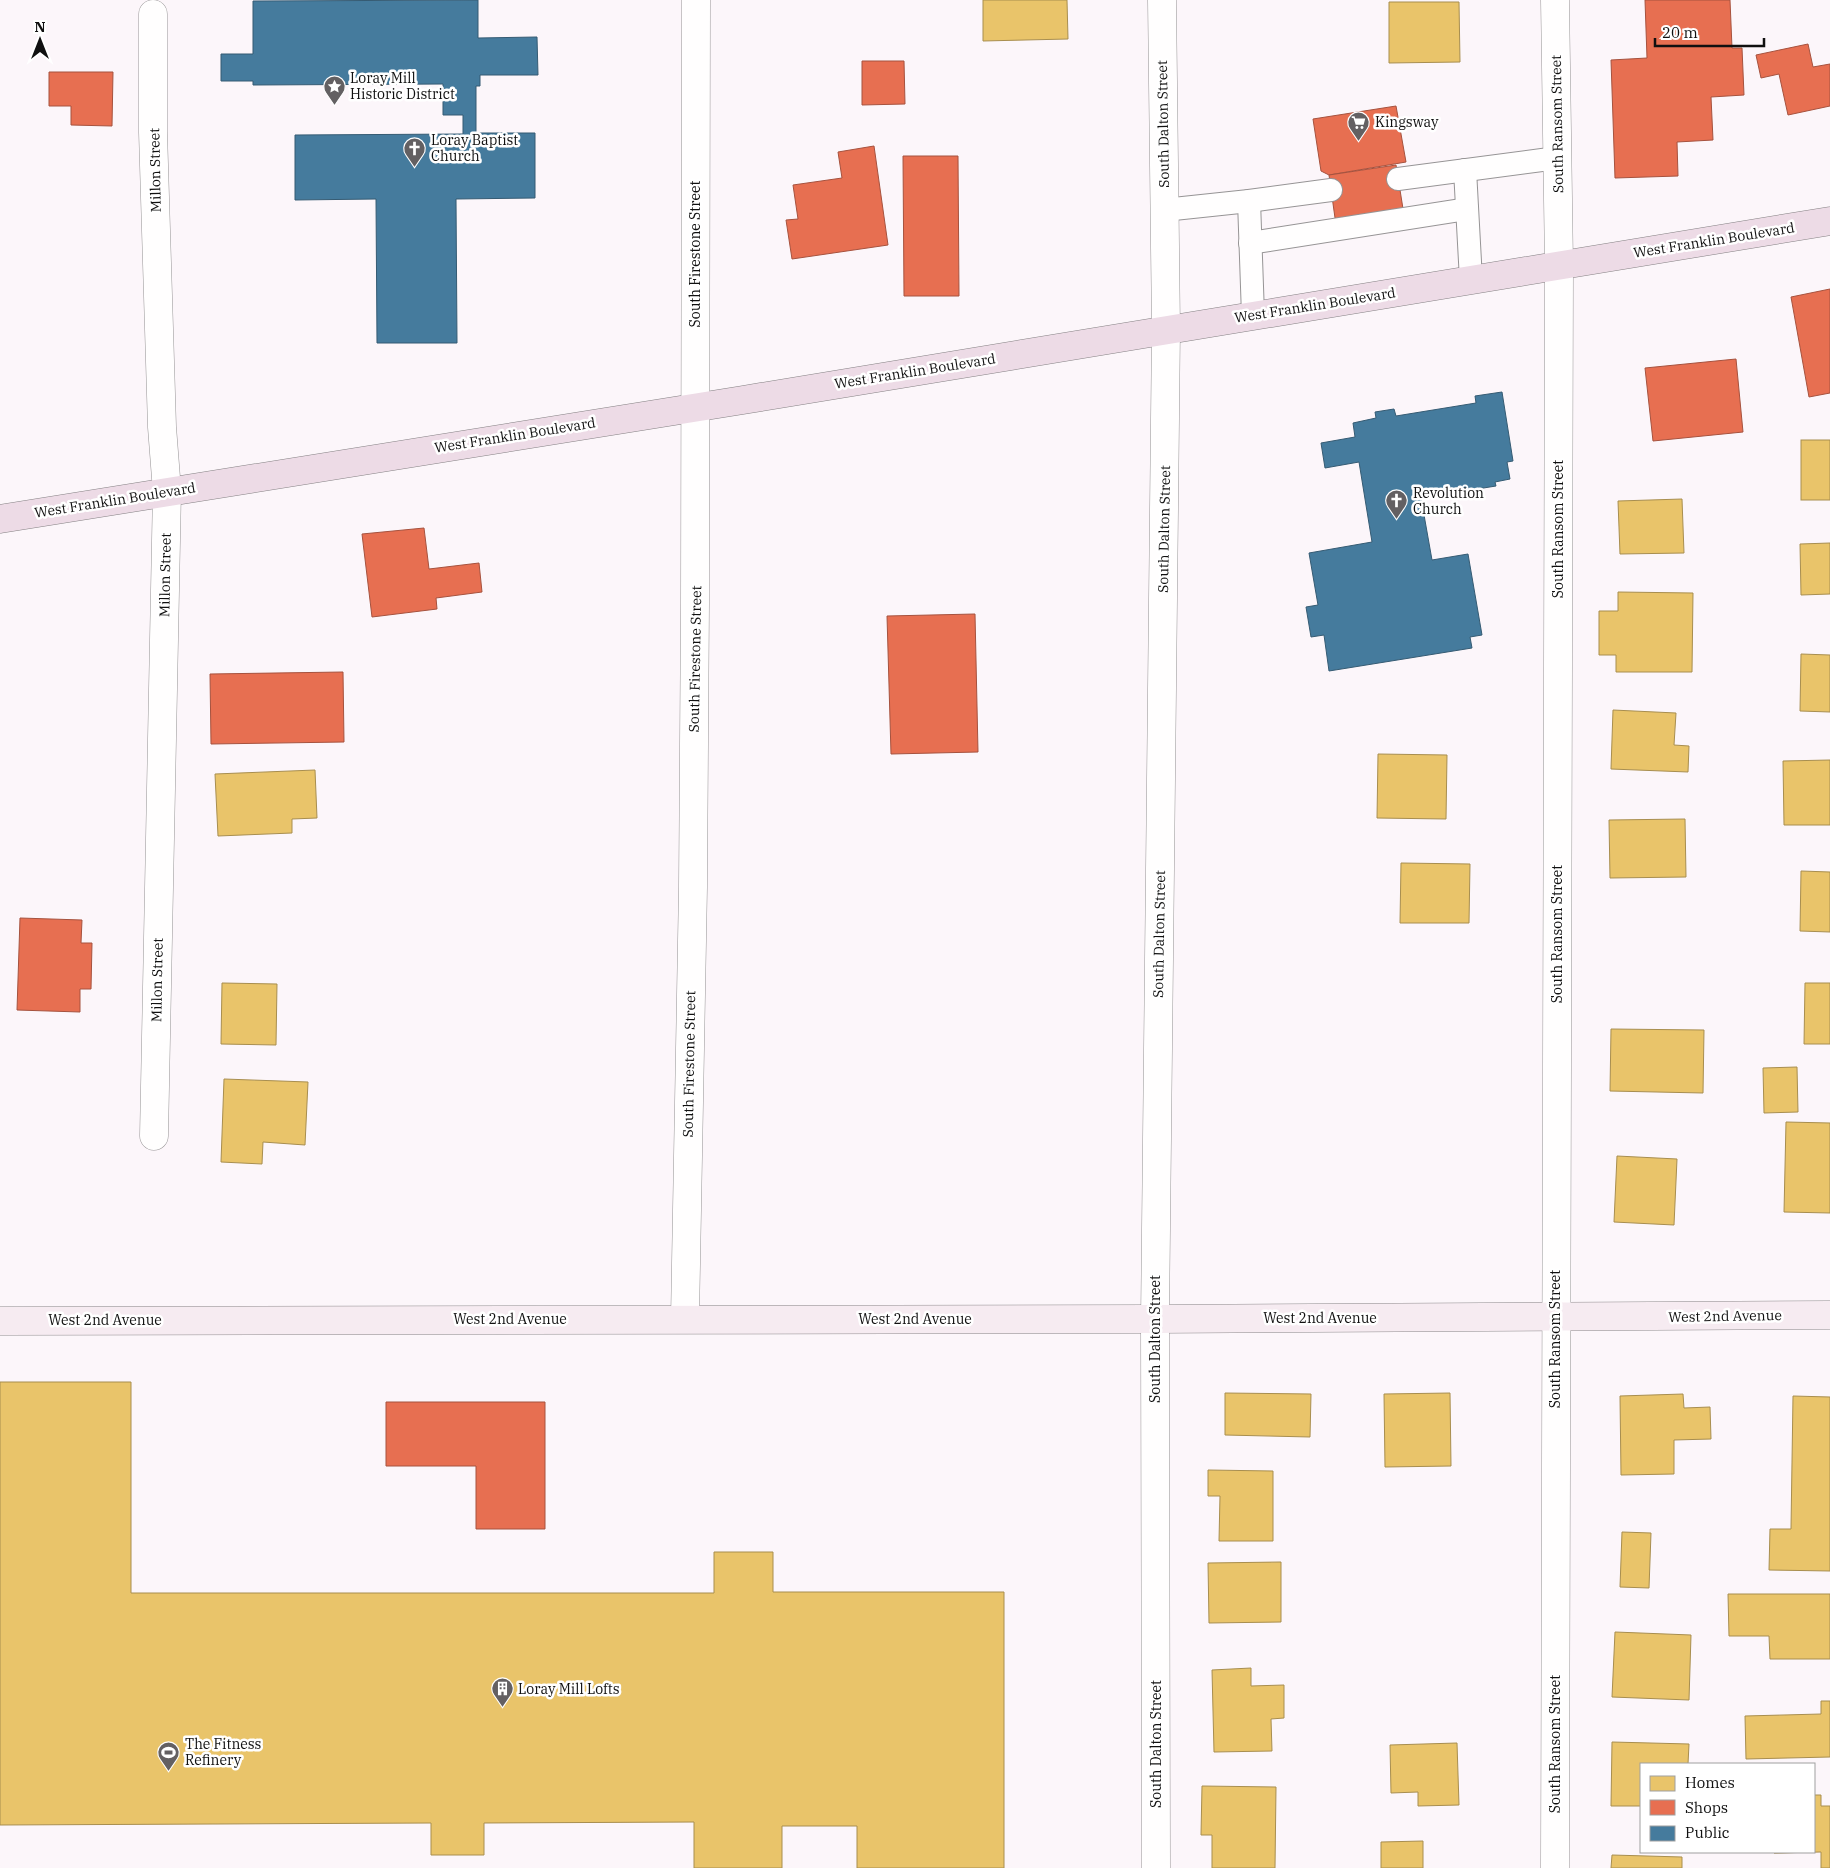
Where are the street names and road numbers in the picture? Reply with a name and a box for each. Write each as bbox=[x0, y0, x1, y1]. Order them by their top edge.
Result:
street label: South Ransom Street bbox=[1547, 55, 1567, 193]
street label: South Dalton Street bbox=[1153, 60, 1173, 188]
street label: Millon Street bbox=[145, 128, 165, 212]
street label: South Firestone Street bbox=[686, 181, 704, 327]
street label: West Franklin Boulevard bbox=[1632, 218, 1796, 262]
street label: West Franklin Boulevard bbox=[1233, 283, 1397, 327]
street label: West Franklin Boulevard bbox=[833, 349, 997, 393]
street label: West Franklin Boulevard bbox=[433, 413, 597, 457]
street label: South Ransom Street bbox=[1549, 460, 1567, 598]
street label: South Dalton Street bbox=[1154, 465, 1174, 593]
street label: West Franklin Boulevard bbox=[33, 478, 197, 522]
street label: Millon Street bbox=[155, 533, 175, 617]
street label: South Firestone Street bbox=[685, 585, 705, 733]
street label: South Ransom Street bbox=[1548, 865, 1566, 1003]
street label: South Dalton Street bbox=[1149, 870, 1169, 998]
street label: Millon Street bbox=[147, 938, 167, 1022]
street label: South Firestone Street bbox=[679, 990, 699, 1138]
street label: South Ransom Street bbox=[1546, 1270, 1564, 1408]
street label: South Dalton Street bbox=[1146, 1275, 1164, 1403]
street label: West 2nd Avenue bbox=[1668, 1306, 1782, 1326]
street label: West 2nd Avenue bbox=[1263, 1309, 1377, 1327]
street label: West 2nd Avenue bbox=[453, 1310, 567, 1328]
street label: West 2nd Avenue bbox=[858, 1310, 972, 1328]
street label: West 2nd Avenue bbox=[48, 1311, 162, 1329]
street label: South Ransom Street bbox=[1546, 1675, 1564, 1813]
street label: South Dalton Street bbox=[1147, 1680, 1165, 1808]

